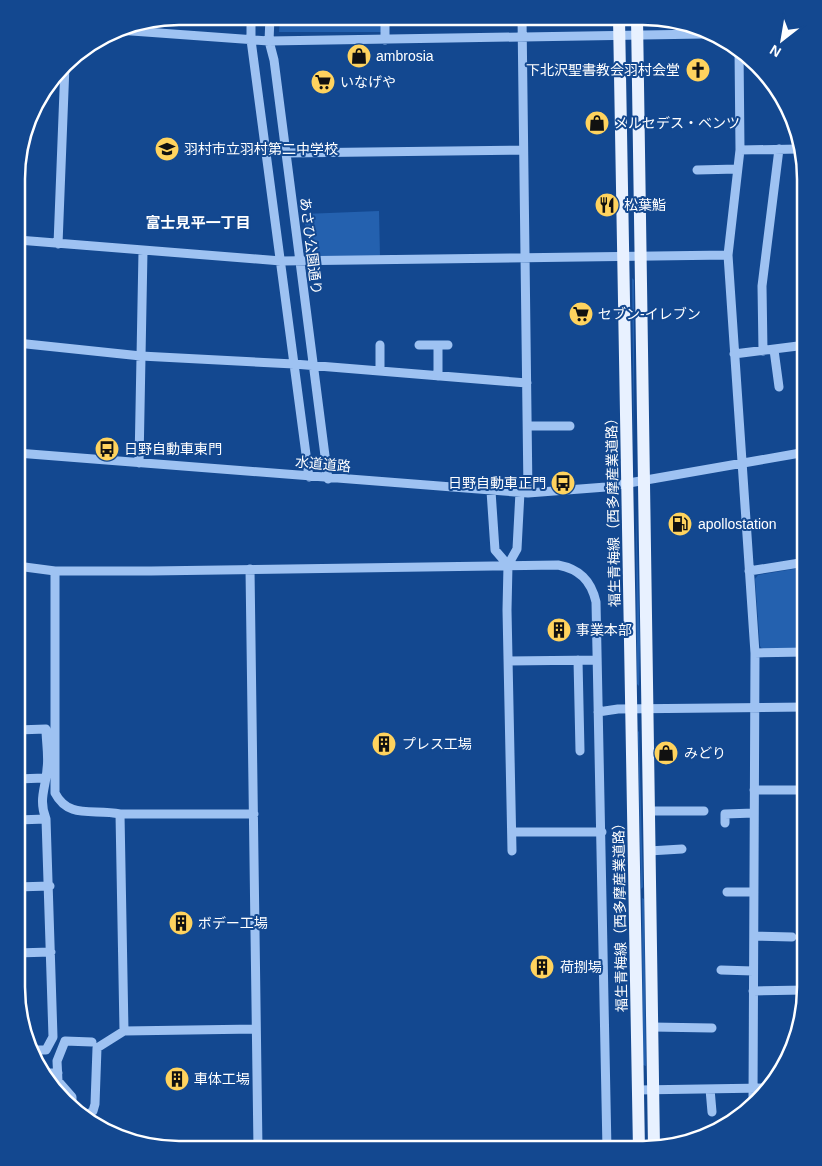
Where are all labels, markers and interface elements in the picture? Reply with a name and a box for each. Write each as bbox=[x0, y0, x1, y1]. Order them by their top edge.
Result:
north arrow bbox=[757, 15, 807, 65]
text: N bbox=[767, 42, 784, 61]
shop icon: ambrosia bbox=[346, 43, 372, 69]
place label: ambrosia bbox=[376, 48, 434, 64]
church icon: 下北沢聖書教会羽村会堂 bbox=[685, 57, 711, 83]
place label: 下北沢聖書教会羽村会堂 bbox=[526, 62, 680, 78]
supermarket icon: いなげや bbox=[310, 69, 336, 95]
place label: いなげや bbox=[340, 74, 396, 90]
shop icon: メルセデス・ベンツ bbox=[584, 110, 610, 136]
place label: メルセデス・ベンツ bbox=[614, 115, 740, 131]
school or university icon: 羽村市立羽村第二中学校 bbox=[154, 136, 180, 162]
place label: 羽村市立羽村第二中学校 bbox=[184, 141, 338, 157]
restaurant icon: 松葉鮨 bbox=[594, 192, 620, 218]
street label: あさひ公園通り bbox=[297, 196, 325, 296]
place label: 松葉鮨 bbox=[624, 197, 666, 213]
district label: 富士見平一丁目 bbox=[145, 214, 251, 231]
supermarket icon: セブン-イレブン bbox=[568, 301, 594, 327]
place label: セブン-イレブン bbox=[598, 306, 701, 322]
street label: 福生青梅線（西多摩産業道路） bbox=[603, 411, 623, 607]
bus stop icon: 日野自動車東門 bbox=[94, 436, 120, 462]
place label: 日野自動車東門 bbox=[124, 441, 222, 457]
street label: 水道道路 bbox=[294, 454, 352, 474]
bus stop icon: 日野自動車正門 bbox=[550, 470, 576, 496]
place label: 日野自動車正門 bbox=[448, 475, 546, 491]
fuel station icon: apollostation bbox=[667, 511, 693, 537]
place label: apollostation bbox=[698, 516, 777, 532]
building icon: 事業本部 bbox=[546, 617, 572, 643]
place label: 事業本部 bbox=[576, 622, 632, 638]
building icon: プレス工場 bbox=[371, 731, 397, 757]
place label: プレス工場 bbox=[402, 736, 472, 752]
shop icon: みどり bbox=[653, 740, 679, 766]
place label: みどり bbox=[684, 745, 726, 761]
street label: 福生青梅線（西多摩産業道路） bbox=[610, 816, 630, 1012]
building icon: ボデー工場 bbox=[168, 910, 194, 936]
place label: ボデー工場 bbox=[198, 915, 268, 931]
building icon: 荷捌場 bbox=[529, 954, 555, 980]
place label: 荷捌場 bbox=[560, 959, 602, 975]
building icon: 車体工場 bbox=[164, 1066, 190, 1092]
place label: 車体工場 bbox=[194, 1071, 250, 1087]

